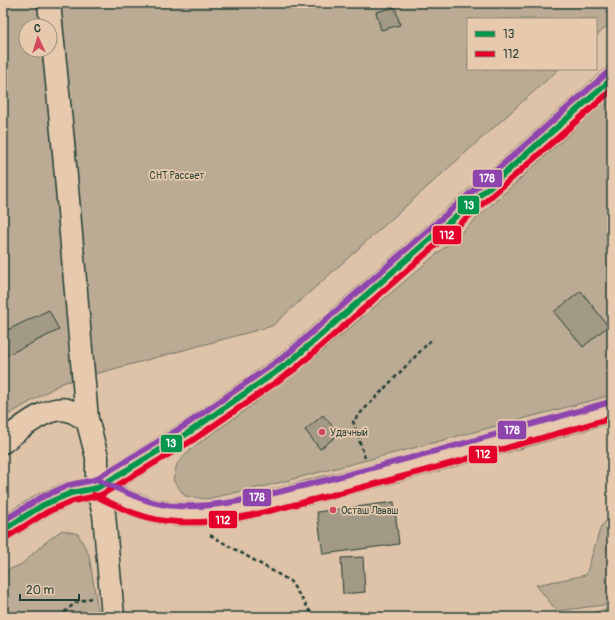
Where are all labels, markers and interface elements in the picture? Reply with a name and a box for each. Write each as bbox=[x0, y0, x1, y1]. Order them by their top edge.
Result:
north arrow bbox=[18, 18, 58, 58]
legend bbox=[467, 18, 597, 70]
text: С bbox=[33, 22, 41, 35]
text: 13 bbox=[503, 27, 515, 42]
text: 112 bbox=[503, 47, 519, 62]
line badge: 178 bbox=[472, 169, 503, 188]
park label: СНТ Рассвет bbox=[150, 170, 204, 182]
text: 178 bbox=[479, 172, 495, 185]
line badge: 13 bbox=[457, 195, 480, 215]
text: 13 bbox=[464, 199, 474, 212]
line badge: 112 bbox=[432, 225, 462, 245]
text: 112 bbox=[440, 229, 454, 242]
line badge: 178 bbox=[497, 420, 527, 440]
text: 178 bbox=[504, 424, 520, 437]
marker: Удачный bbox=[317, 427, 327, 437]
place label: Удачный bbox=[330, 427, 368, 439]
line badge: 13 bbox=[160, 434, 183, 453]
text: 13 bbox=[166, 437, 176, 450]
line badge: 112 bbox=[468, 445, 498, 464]
text: 112 bbox=[476, 448, 490, 461]
line badge: 178 bbox=[242, 488, 272, 507]
text: 178 bbox=[249, 491, 265, 504]
marker: Осташ Лаваш bbox=[328, 505, 338, 515]
place label: Осташ Лаваш bbox=[341, 505, 398, 517]
line badge: 112 bbox=[208, 510, 238, 529]
text: 112 bbox=[216, 514, 230, 527]
scale bar bbox=[20, 576, 79, 602]
text: 20 m bbox=[26, 583, 55, 598]

